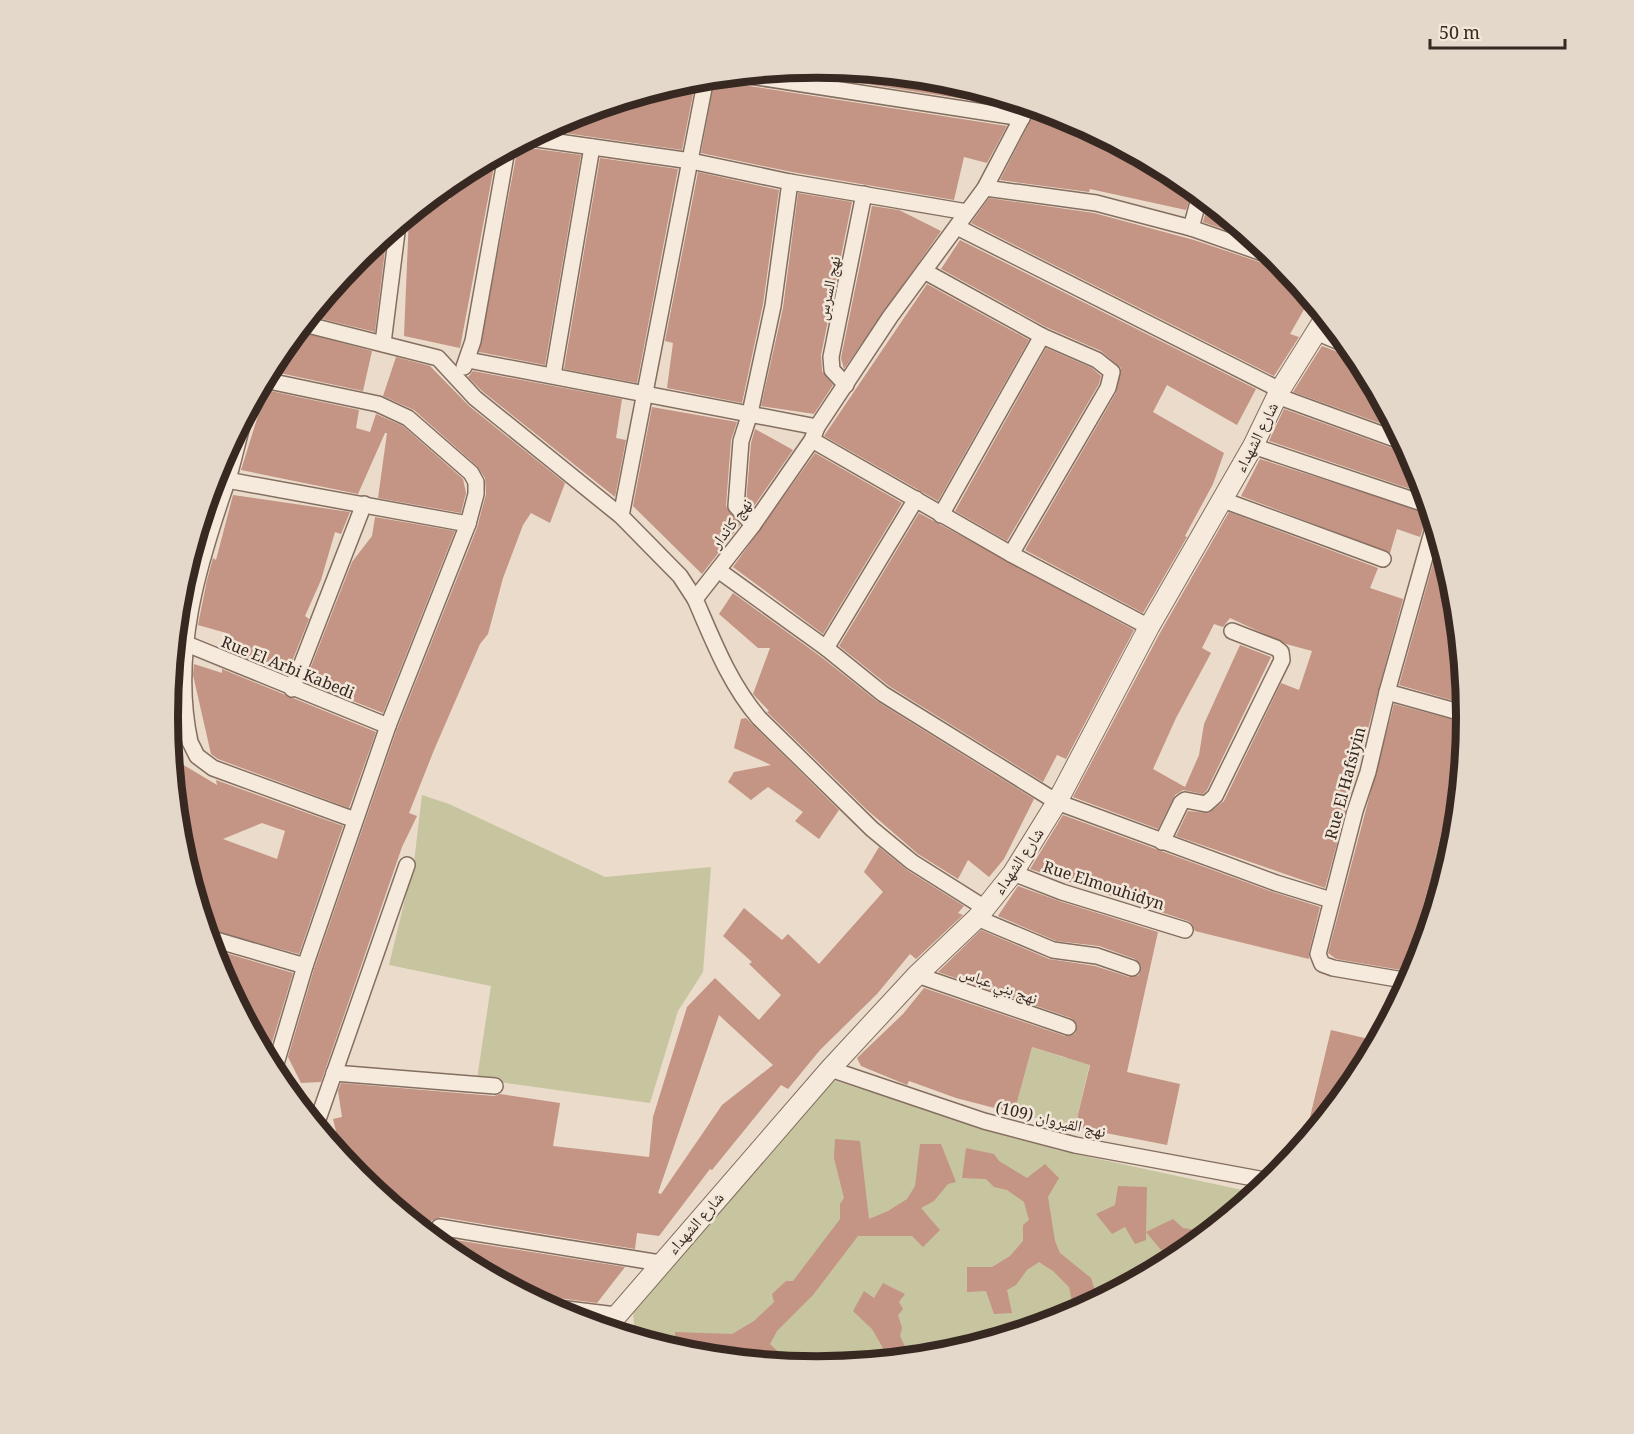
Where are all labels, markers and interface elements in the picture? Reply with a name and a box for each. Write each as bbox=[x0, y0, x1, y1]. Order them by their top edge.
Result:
scale bar bbox=[1430, 12, 1565, 50]
text: 50 m bbox=[1439, 20, 1480, 50]
street label: نهج السرس bbox=[810, 254, 850, 323]
street label: شارع الشهداء bbox=[1229, 398, 1288, 478]
street label: نهج كاندار bbox=[704, 493, 761, 556]
street label: Rue El Arbi Kabedi bbox=[216, 630, 358, 708]
street label: Rue El Hafsiyin bbox=[1319, 724, 1375, 843]
street label: شارع الشهداء bbox=[988, 823, 1053, 902]
street label: Rue Elmouhidyn bbox=[1039, 855, 1168, 920]
street label: نهج بني عباس bbox=[955, 961, 1041, 1014]
street label: نهج القيروان (109) bbox=[993, 1096, 1108, 1147]
street label: شارع الشهداء bbox=[662, 1187, 732, 1262]

